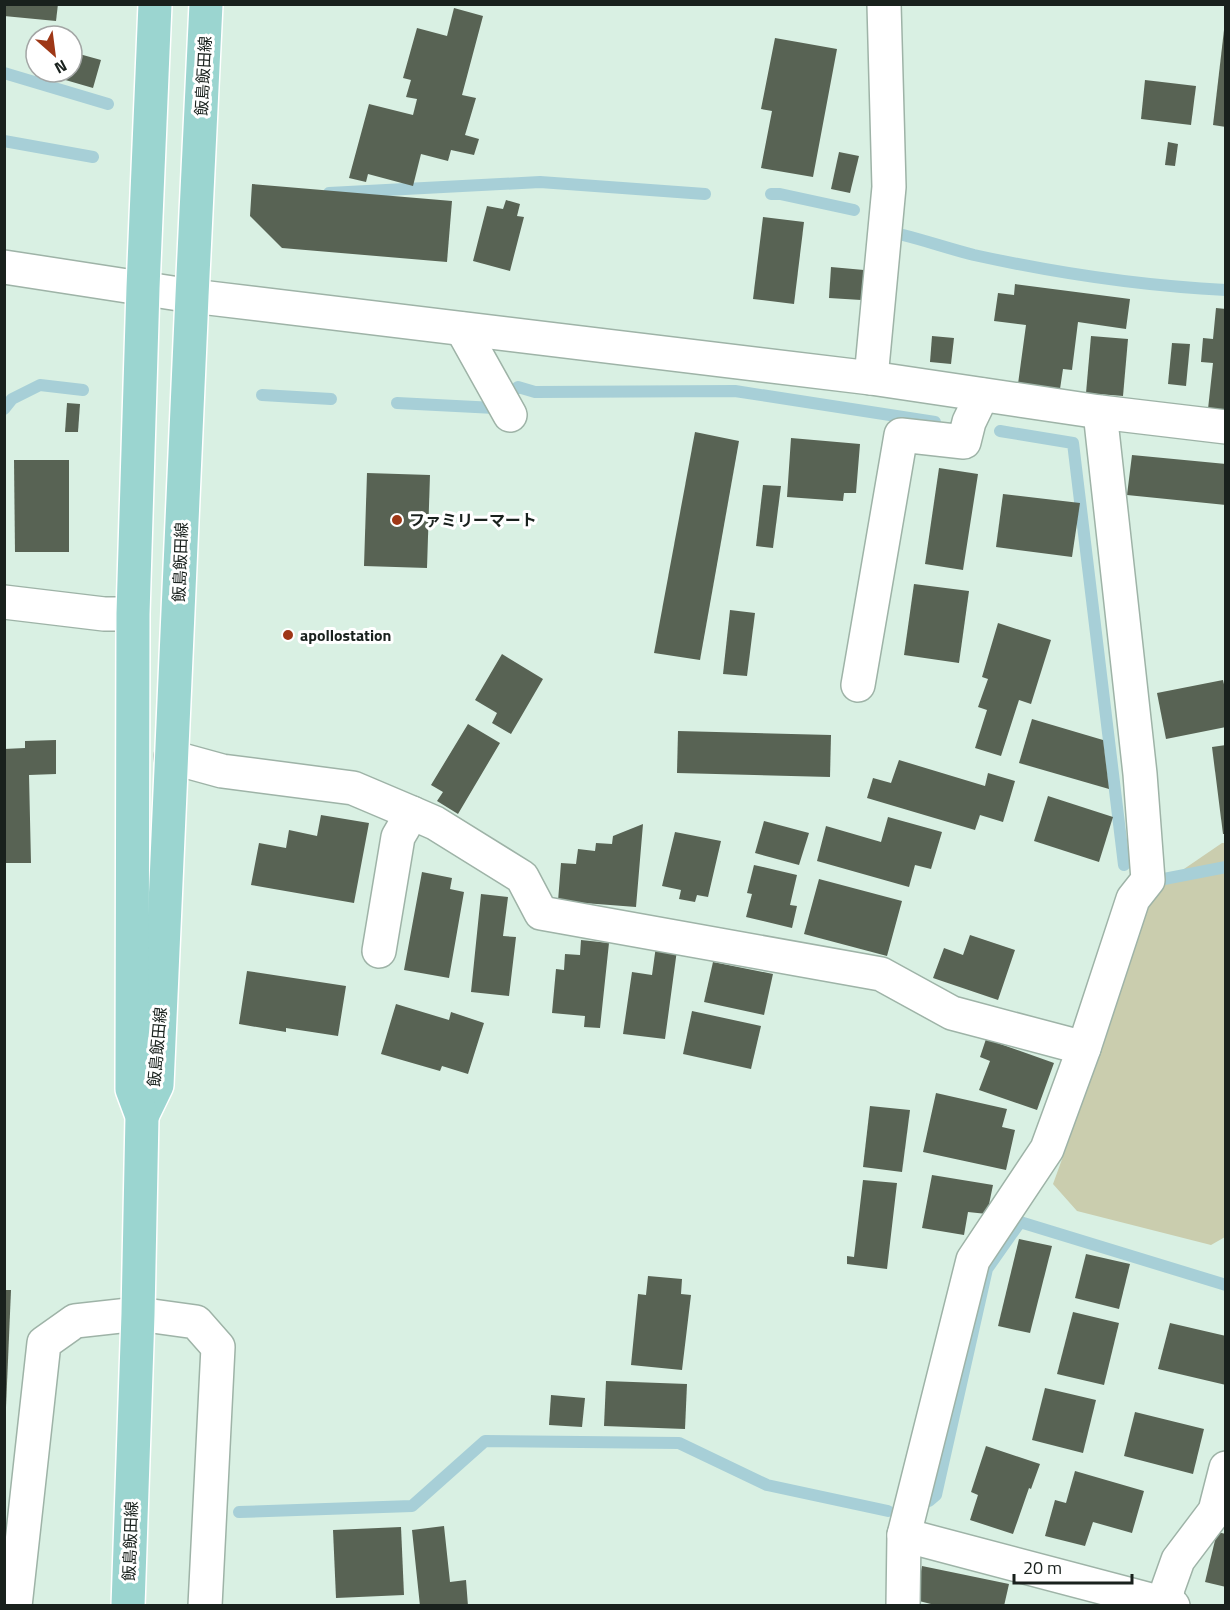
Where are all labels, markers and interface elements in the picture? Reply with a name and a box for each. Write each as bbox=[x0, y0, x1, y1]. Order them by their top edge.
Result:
north arrow bbox=[24, 24, 84, 84]
street label: 飯島飯田線 bbox=[189, 35, 217, 117]
text: N bbox=[51, 54, 72, 80]
place label: ファミリーマート bbox=[409, 508, 537, 532]
marker: ファミリーマート bbox=[390, 513, 404, 527]
street label: 飯島飯田線 bbox=[167, 522, 193, 602]
place label: apollostation bbox=[300, 623, 391, 647]
marker: apollostation bbox=[281, 628, 295, 642]
street label: 飯島飯田線 bbox=[142, 1006, 172, 1088]
street label: 飯島飯田線 bbox=[117, 1501, 143, 1581]
scale bar bbox=[1014, 1547, 1132, 1585]
text: 20 m bbox=[1023, 1554, 1062, 1581]

